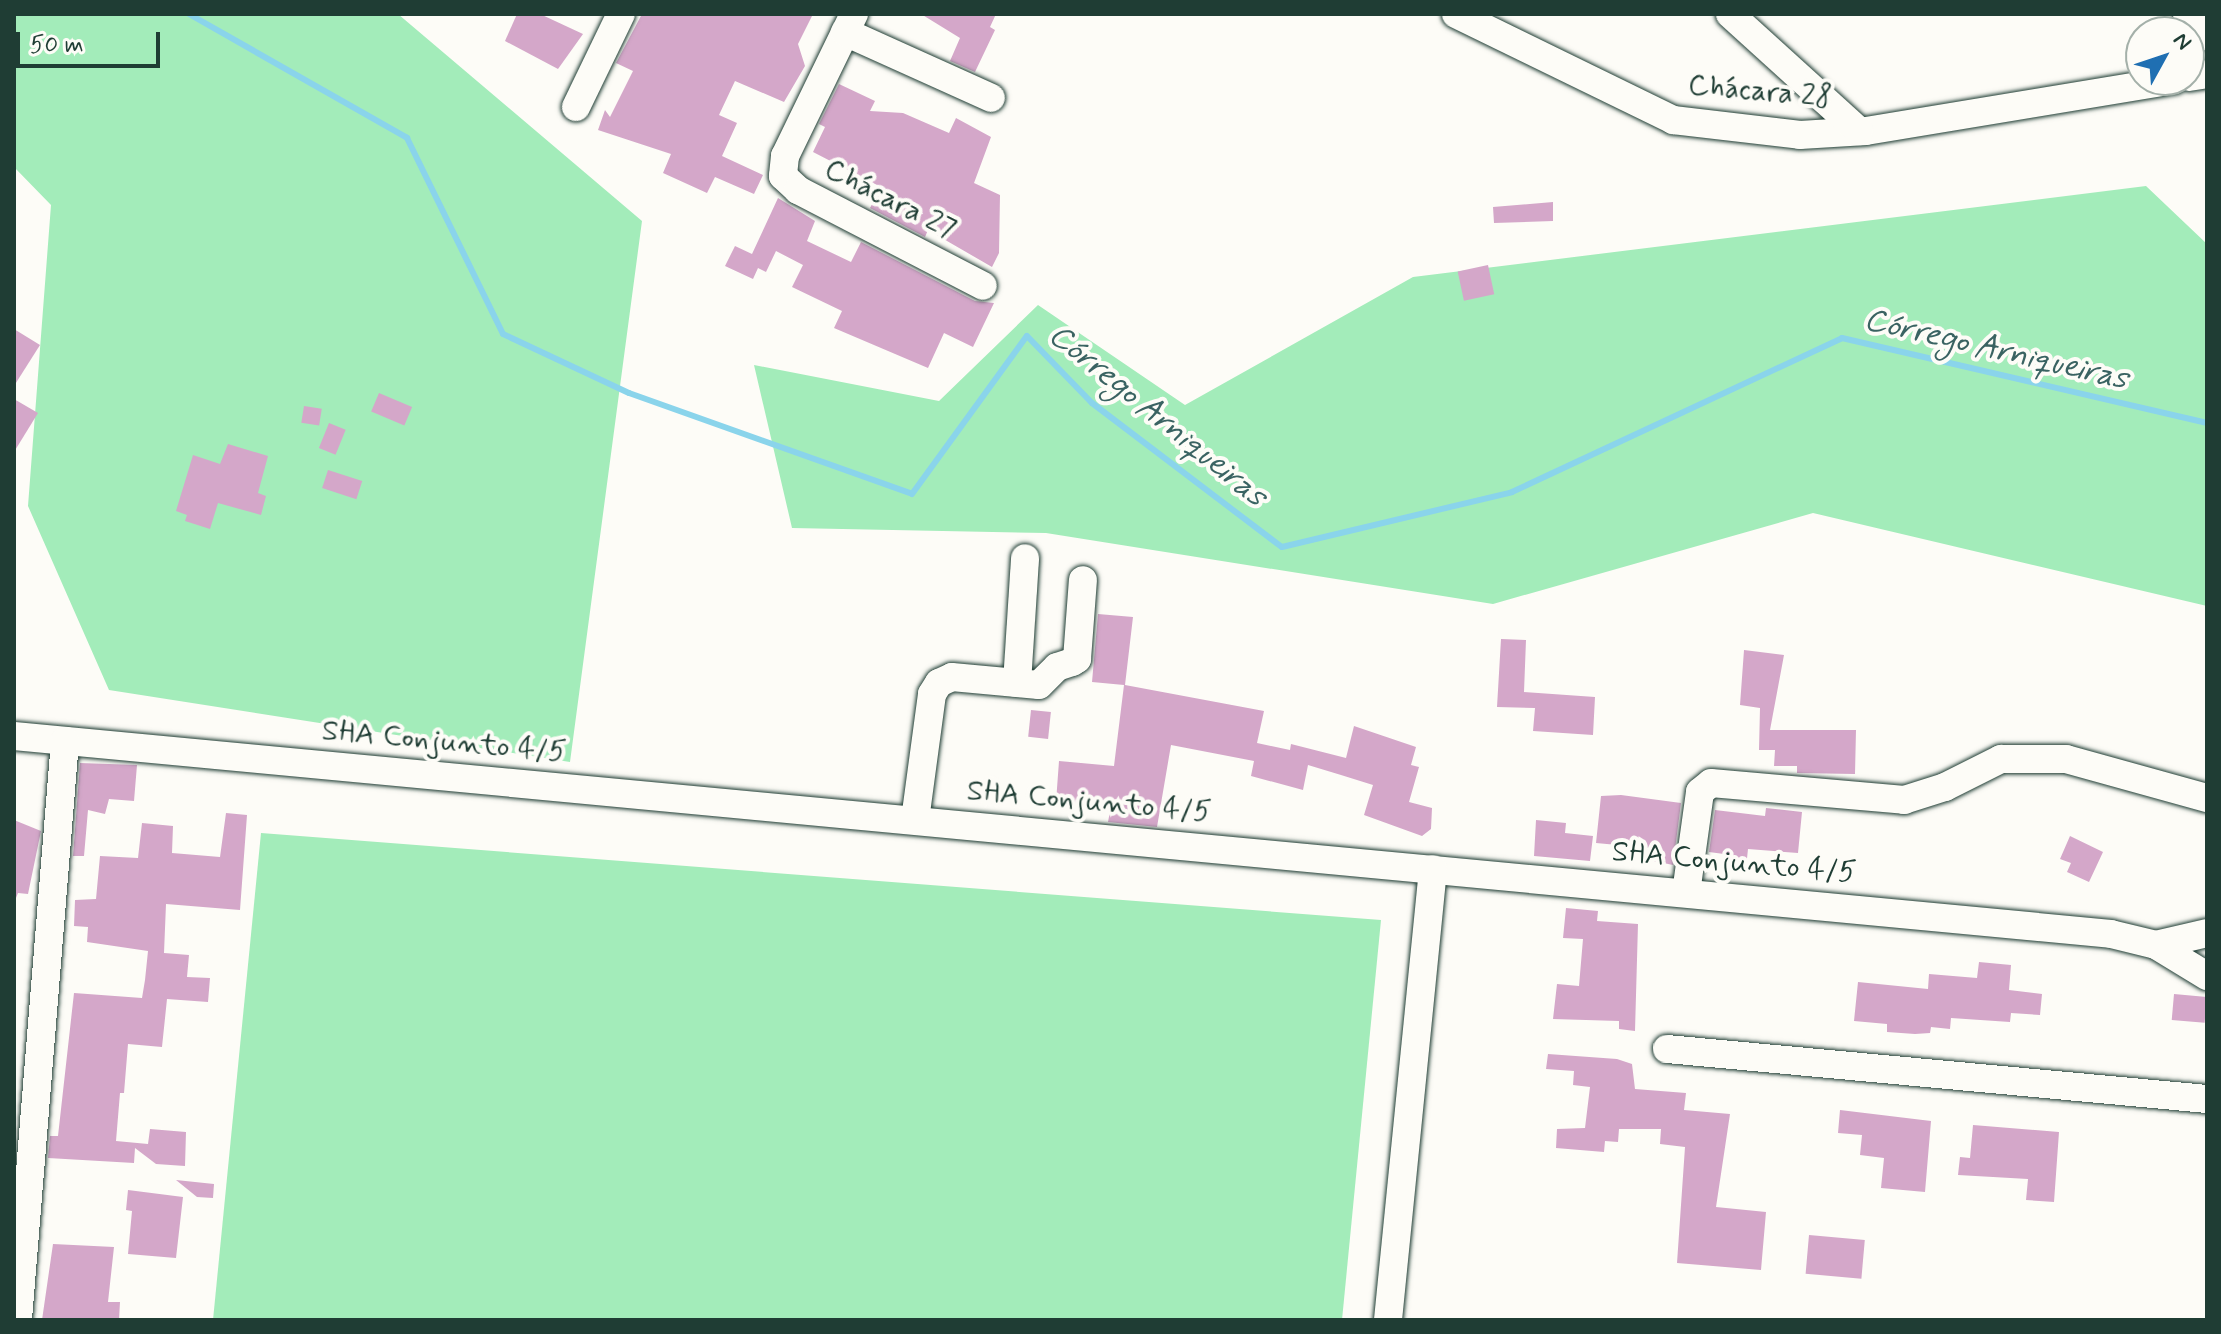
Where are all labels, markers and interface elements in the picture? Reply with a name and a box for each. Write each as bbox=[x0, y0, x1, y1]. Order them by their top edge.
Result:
scale bar bbox=[20, 16, 164, 66]
north arrow bbox=[2125, 16, 2205, 96]
text: N bbox=[2166, 27, 2197, 56]
text: 50 m bbox=[30, 30, 84, 61]
street label: Chácara 28 bbox=[1687, 68, 1833, 116]
street label: Chácara 27 bbox=[818, 152, 962, 248]
water label: Córrego Arniqueiras bbox=[1857, 300, 2135, 400]
water label: Córrego Arniqueiras bbox=[1038, 314, 1276, 518]
street label: SHA Conjunto 4/5 bbox=[331, 714, 557, 770]
street label: SHA Conjunto 4/5 bbox=[976, 774, 1202, 830]
street label: SHA Conjunto 4/5 bbox=[1621, 835, 1847, 891]

